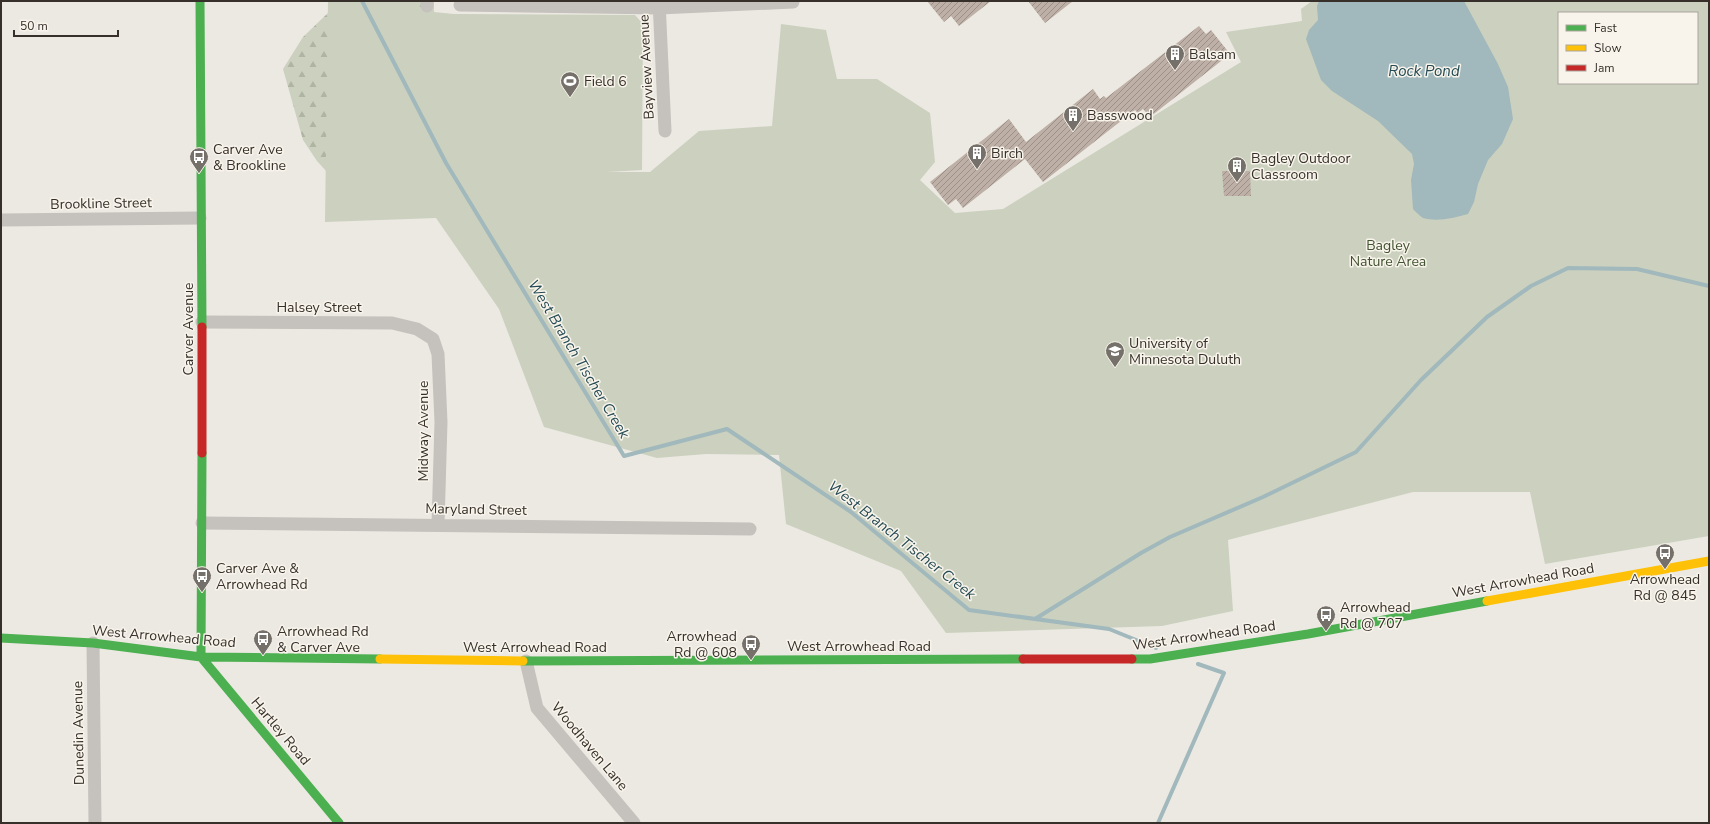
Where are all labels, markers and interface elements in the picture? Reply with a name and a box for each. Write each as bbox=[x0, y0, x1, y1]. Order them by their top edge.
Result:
scale bar bbox=[14, 12, 118, 38]
legend bbox=[1558, 12, 1698, 84]
street label: Bayview Avenue bbox=[634, 14, 659, 120]
text: 50 m bbox=[20, 18, 48, 34]
text: Fast bbox=[1594, 20, 1617, 36]
text: Slow bbox=[1594, 40, 1622, 56]
building icon: Balsam bbox=[1164, 43, 1186, 71]
place label: Balsam bbox=[1189, 45, 1236, 64]
text: Jam bbox=[1593, 60, 1615, 76]
water label: Rock Pond bbox=[1388, 61, 1460, 81]
sports icon: Field 6 bbox=[559, 70, 581, 98]
place label: Field 6 bbox=[584, 72, 627, 91]
building icon: Basswood bbox=[1062, 104, 1084, 132]
place label: Basswood bbox=[1087, 106, 1153, 125]
place label: Carver Ave & Brookline bbox=[213, 140, 286, 175]
building icon: Birch bbox=[966, 142, 988, 170]
place label: Birch bbox=[991, 144, 1023, 163]
bus stop icon: Carver Ave & Brookline bbox=[188, 146, 210, 174]
place label: Bagley Outdoor Classroom bbox=[1251, 149, 1350, 184]
building icon: Bagley Outdoor Classroom bbox=[1226, 155, 1248, 183]
street label: Brookline Street bbox=[50, 193, 152, 214]
park label: Bagley Nature Area bbox=[1350, 236, 1426, 271]
water label: West Branch Tischer Creek bbox=[523, 276, 635, 443]
street label: Carver Avenue bbox=[179, 283, 198, 375]
street label: Halsey Street bbox=[276, 298, 362, 317]
place label: University of Minnesota Duluth bbox=[1129, 334, 1241, 369]
school or university icon: University of Minnesota Duluth bbox=[1104, 340, 1126, 368]
street label: Midway Avenue bbox=[414, 381, 433, 481]
water label: West Branch Tischer Creek bbox=[824, 476, 980, 604]
street label: Maryland Street bbox=[425, 499, 527, 520]
bus stop icon: Arrowhead Rd @ 845 bbox=[1654, 542, 1676, 570]
place label: Carver Ave & Arrowhead Rd bbox=[216, 559, 308, 594]
street label: West Arrowhead Road bbox=[1451, 559, 1596, 602]
bus stop icon: Carver Ave & Arrowhead Rd bbox=[191, 565, 213, 593]
place label: Arrowhead Rd @ 845 bbox=[1630, 570, 1700, 605]
place label: Arrowhead Rd @ 707 bbox=[1340, 598, 1411, 633]
bus stop icon: Arrowhead Rd @ 707 bbox=[1315, 604, 1337, 632]
street label: West Arrowhead Road bbox=[1131, 616, 1277, 655]
street label: West Arrowhead Road bbox=[91, 621, 236, 652]
place label: Arrowhead Rd & Carver Ave bbox=[277, 622, 369, 657]
place label: Arrowhead Rd @ 608 bbox=[666, 627, 737, 662]
bus stop icon: Arrowhead Rd & Carver Ave bbox=[252, 628, 274, 656]
bus stop icon: Arrowhead Rd @ 608 bbox=[740, 633, 762, 661]
street label: West Arrowhead Road bbox=[787, 637, 931, 656]
street label: West Arrowhead Road bbox=[463, 638, 607, 657]
street label: Dunedin Avenue bbox=[68, 681, 89, 785]
street label: Hartley Road bbox=[247, 693, 315, 769]
street label: Woodhaven Lane bbox=[547, 698, 632, 795]

